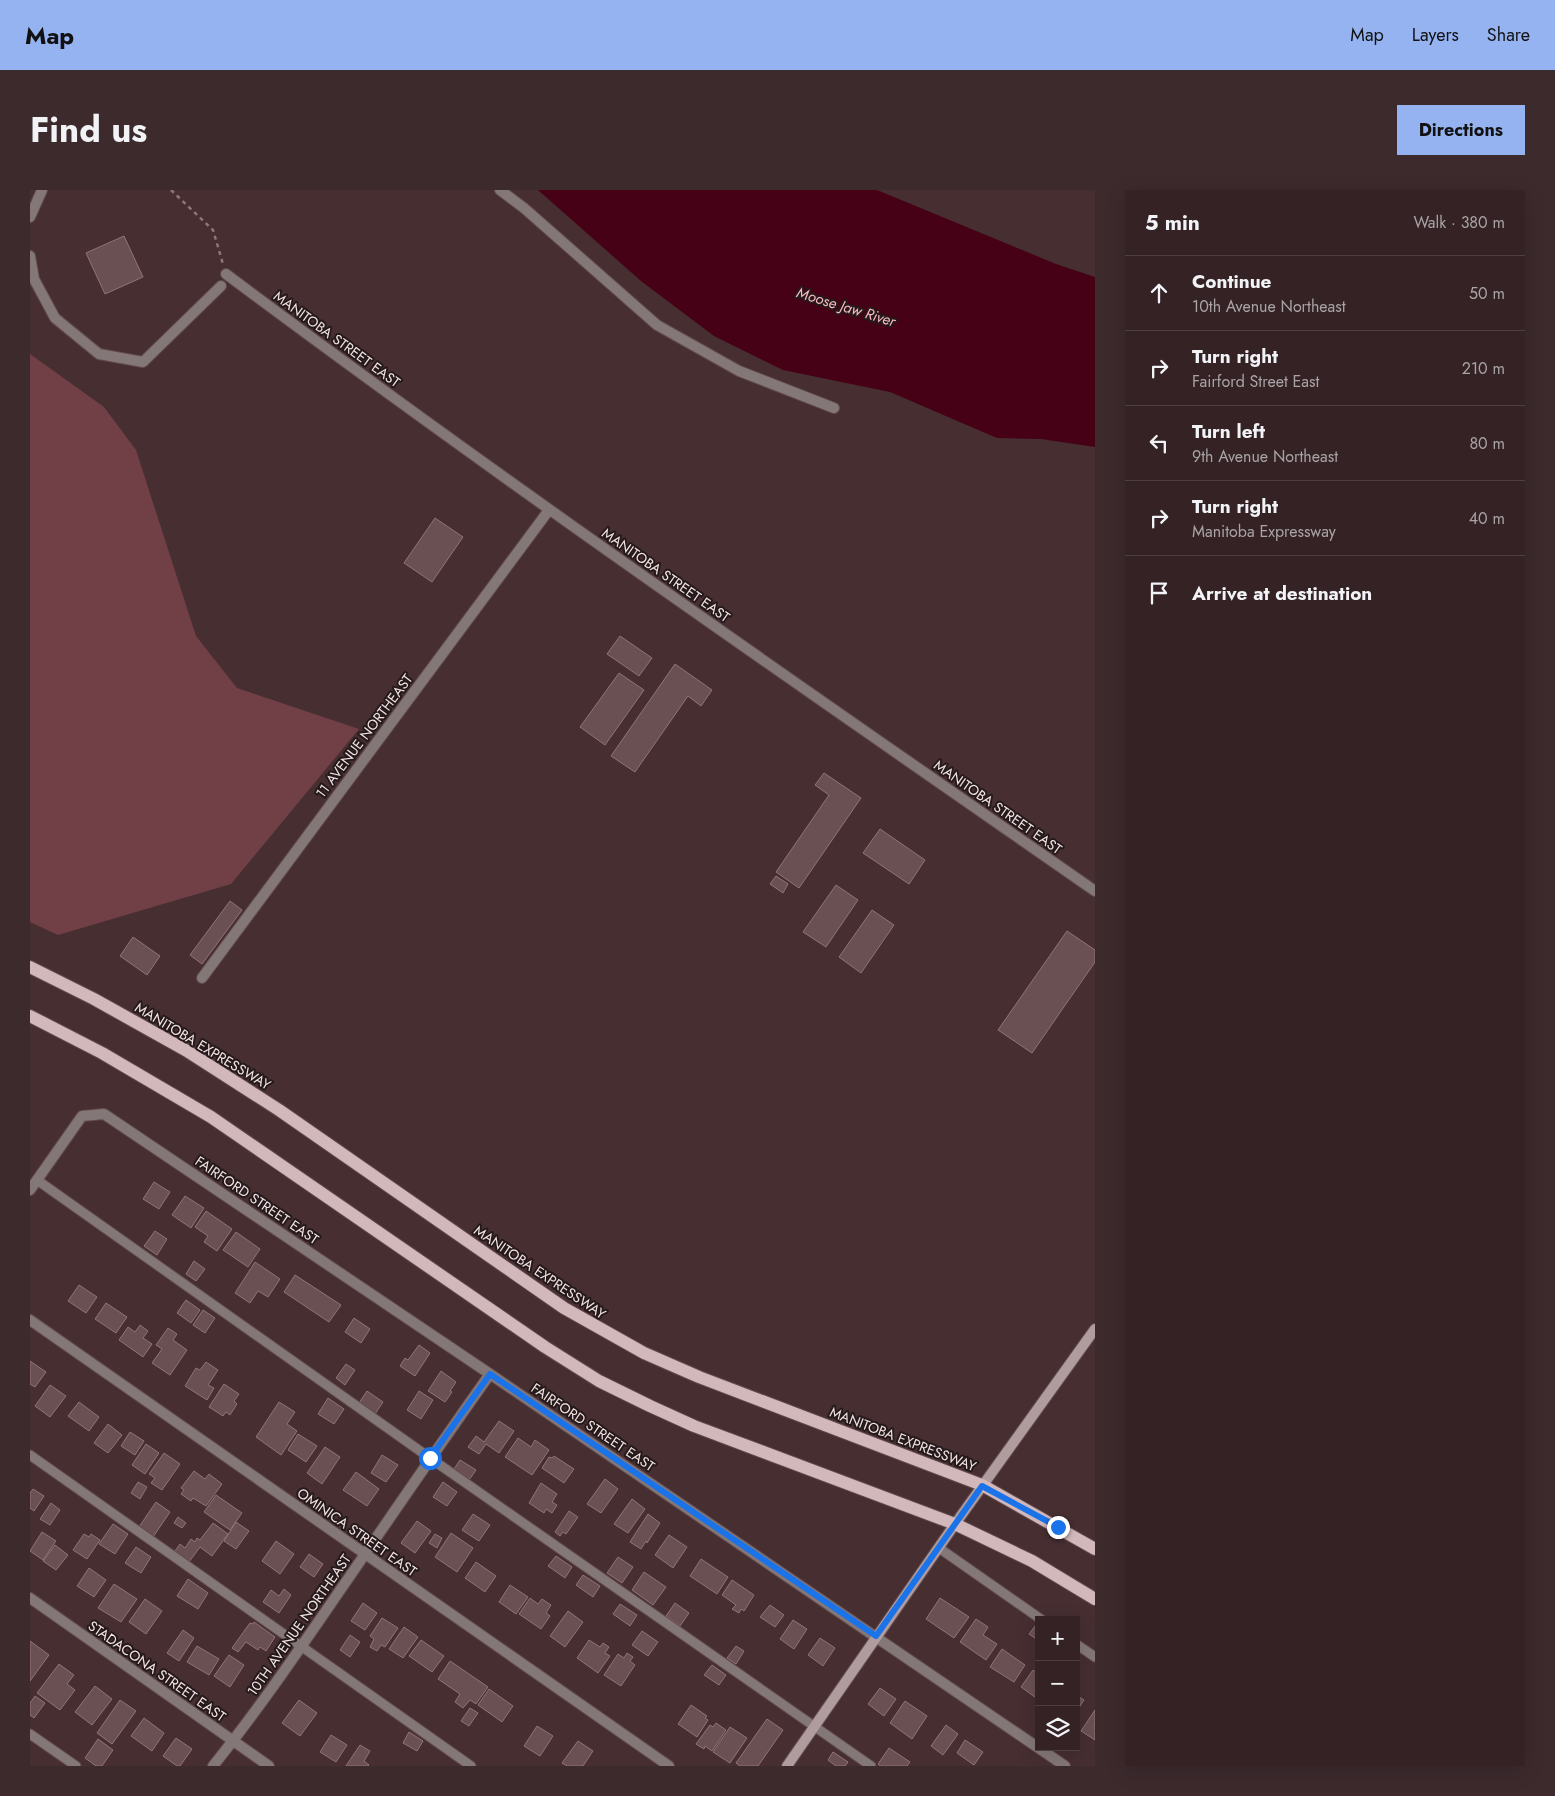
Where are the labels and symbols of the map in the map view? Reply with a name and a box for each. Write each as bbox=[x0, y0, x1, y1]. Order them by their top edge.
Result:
water label: Moose Jaw River bbox=[794, 282, 899, 333]
street label: MANITOBA STREET EAST bbox=[270, 286, 405, 392]
street label: MANITOBA STREET EAST bbox=[598, 523, 734, 627]
street label: 11 AVENUE NORTHEAST bbox=[311, 670, 418, 802]
street label: MANITOBA STREET EAST bbox=[930, 755, 1066, 859]
street label: MANITOBA EXPRESSWAY bbox=[131, 997, 275, 1095]
street label: FAIRFORD STREET EAST bbox=[191, 1151, 323, 1249]
street label: MANITOBA EXPRESSWAY bbox=[470, 1220, 610, 1324]
street label: FAIRFORD STREET EAST bbox=[527, 1378, 659, 1476]
street label: MANITOBA EXPRESSWAY bbox=[827, 1402, 979, 1476]
route start bbox=[419, 1447, 442, 1470]
street label: OMINICA STREET EAST bbox=[293, 1483, 421, 1581]
route end bbox=[1047, 1516, 1070, 1539]
street label: 10TH AVENUE NORTHEAST bbox=[242, 1550, 356, 1700]
street label: STADACONA STREET EAST bbox=[84, 1616, 230, 1727]

